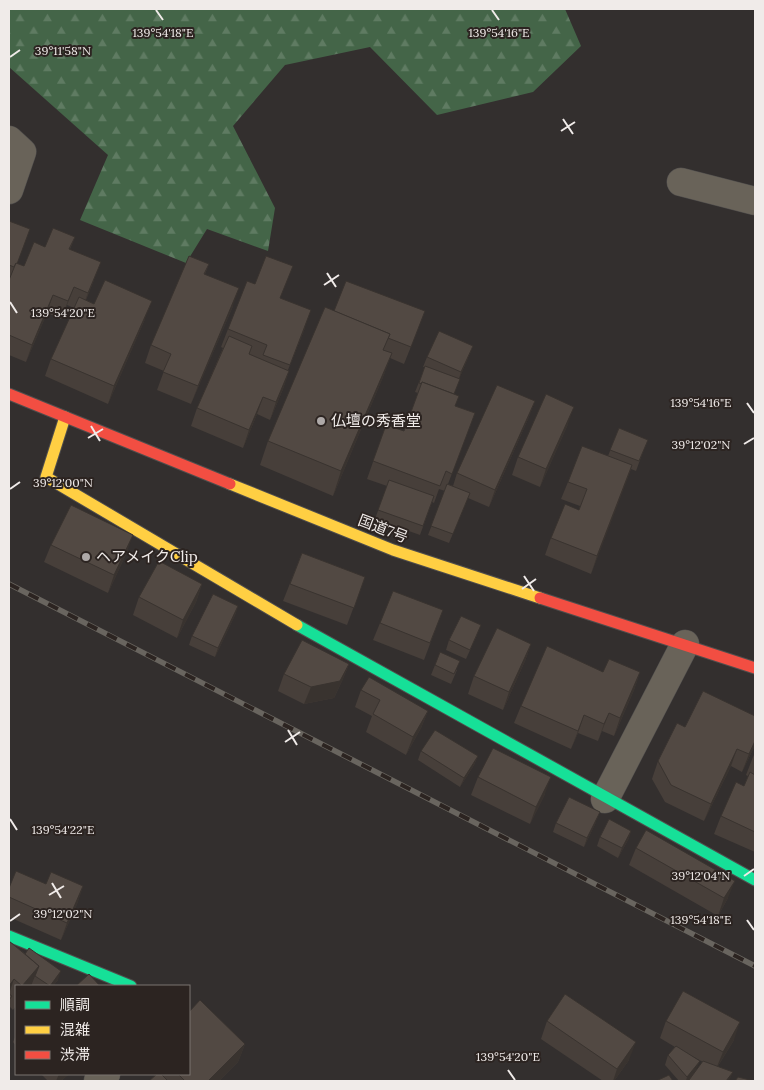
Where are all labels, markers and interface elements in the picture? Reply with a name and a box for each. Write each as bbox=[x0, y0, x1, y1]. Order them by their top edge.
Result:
text: 139°54'18"E bbox=[133, 25, 193, 40]
text: 139°54'16"E bbox=[468, 25, 530, 40]
text: 39°11'58"N bbox=[35, 43, 91, 58]
text: 139°54'20"E bbox=[31, 305, 95, 320]
text: 139°54'16"E bbox=[670, 395, 732, 410]
place label: 仏壇の秀香堂 bbox=[331, 411, 421, 430]
marker: 仏壇の秀香堂 bbox=[315, 415, 327, 427]
text: 39°12'02"N bbox=[672, 437, 730, 452]
text: 39°12'00"N bbox=[33, 475, 93, 490]
street label: 国道7号 bbox=[356, 510, 411, 547]
place label: ヘアメイクClip bbox=[96, 547, 198, 566]
marker: ヘアメイクClip bbox=[80, 551, 92, 563]
text: 139°54'22"E bbox=[32, 822, 94, 837]
text: 39°12'04"N bbox=[672, 868, 730, 883]
text: 39°12'02"N bbox=[34, 906, 92, 921]
text: 139°54'18"E bbox=[671, 912, 731, 927]
legend bbox=[15, 985, 190, 1075]
text: 順調 bbox=[60, 995, 90, 1014]
text: 混雑 bbox=[60, 1020, 90, 1039]
text: 渋滞 bbox=[60, 1045, 90, 1064]
text: 139°54'20"E bbox=[476, 1049, 540, 1064]

